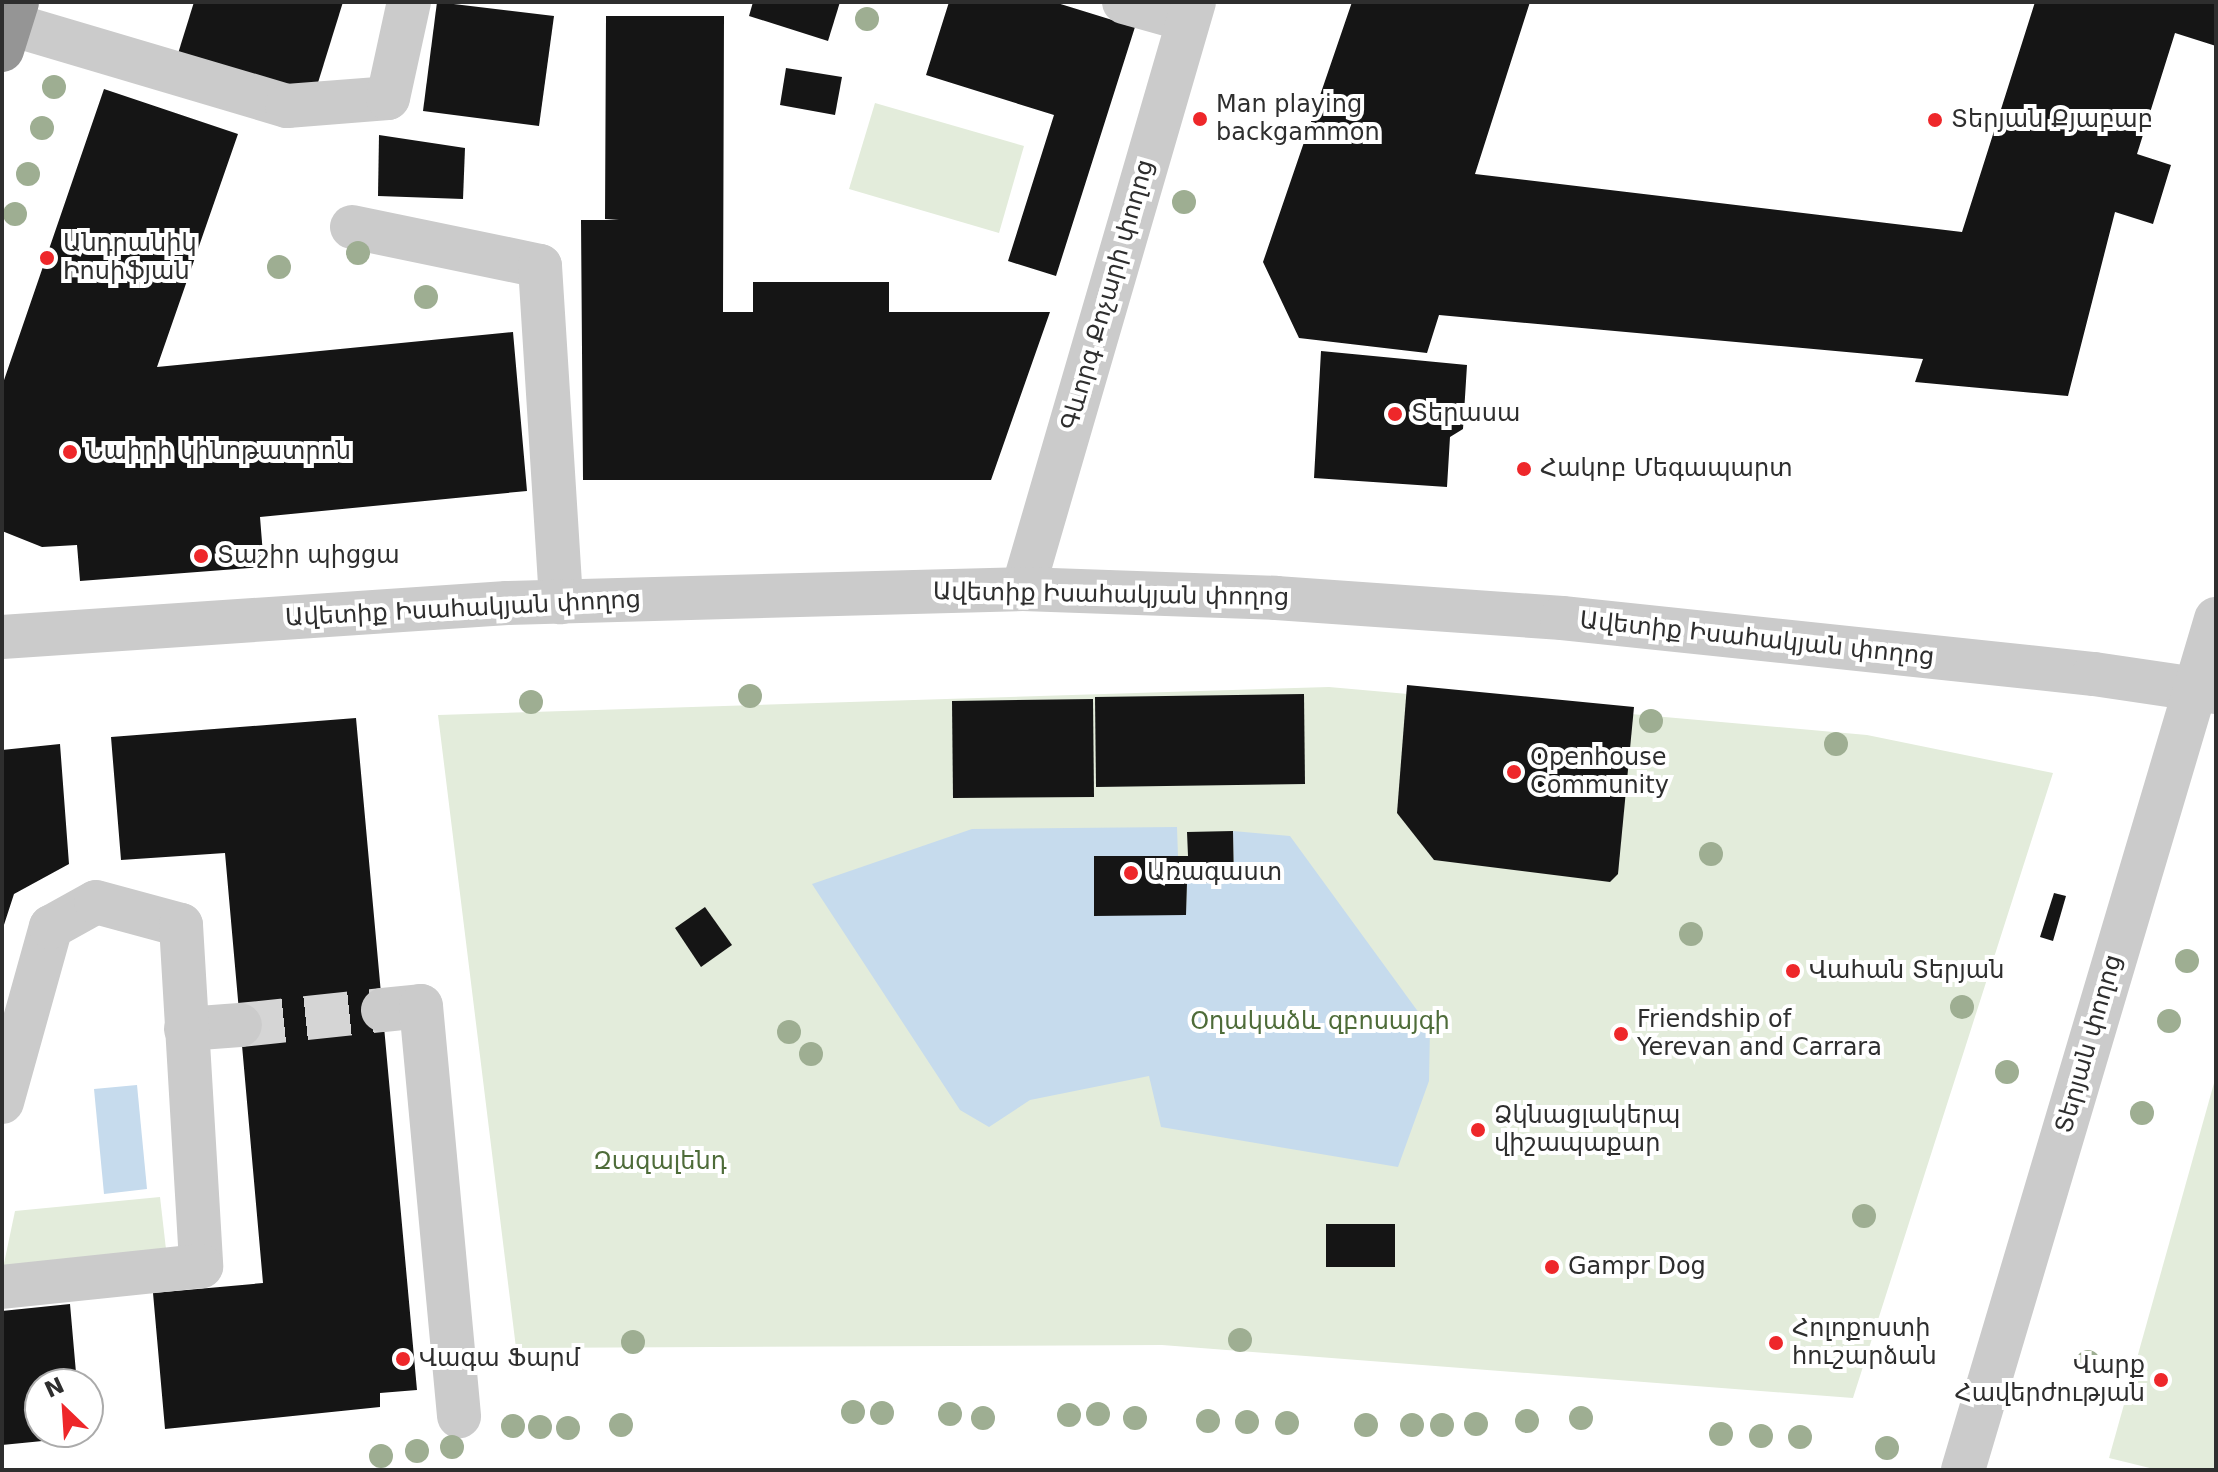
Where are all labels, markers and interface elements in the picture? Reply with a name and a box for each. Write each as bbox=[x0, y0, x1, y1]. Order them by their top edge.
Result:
place label: Man playing backgammon bbox=[1216, 91, 1380, 147]
place label: Տերյան Քյաբաբ bbox=[1951, 106, 2153, 134]
marker: Man playing backgammon bbox=[1191, 110, 1209, 128]
marker: Տերյան Քյաբաբ bbox=[1926, 111, 1944, 129]
street label: Գևորգ Քոչարի փողոց bbox=[1056, 156, 1160, 434]
place label: Անդրանիկ Իոսիֆյան bbox=[63, 230, 197, 286]
marker: Անդրանիկ Իոսիֆյան bbox=[38, 249, 56, 267]
place label: Տերասա bbox=[1411, 400, 1520, 428]
marker: Տերասա bbox=[1386, 405, 1404, 423]
place label: Նաիրի կինոթատրոն bbox=[86, 438, 351, 466]
marker: Նաիրի կինոթատրոն bbox=[61, 443, 79, 461]
place label: Հակոբ Մեգապարտ bbox=[1540, 455, 1793, 483]
marker: Հակոբ Մեգապարտ bbox=[1515, 460, 1533, 478]
place label: Տաշիր պիցցա bbox=[217, 542, 400, 570]
marker: Տաշիր պիցցա bbox=[192, 547, 210, 565]
street label: Ավետիք Իսահակյան փողոց bbox=[933, 577, 1289, 613]
street label: Ավետիք Իսահակյան փողոց bbox=[284, 585, 642, 633]
street label: Ավետիք Իսահակյան փողոց bbox=[1578, 606, 1936, 672]
place label: Openhouse Community bbox=[1530, 744, 1669, 800]
marker: Openhouse Community bbox=[1505, 763, 1523, 781]
place label: Առագաստ bbox=[1147, 859, 1282, 887]
marker: Առագաստ bbox=[1122, 864, 1140, 882]
street label: Տերյան փողոց bbox=[2050, 951, 2128, 1137]
place label: Վահան Տերյան bbox=[1809, 957, 2004, 985]
marker: Վահան Տերյան bbox=[1784, 962, 1802, 980]
place label: Friendship of Yerevan and Carrara bbox=[1637, 1006, 1882, 1062]
park label: Օղակաձև զբոսայգի bbox=[1190, 1008, 1450, 1036]
marker: Friendship of Yerevan and Carrara bbox=[1612, 1025, 1630, 1043]
place label: Ձկնացլակերպ վիշապաքար bbox=[1494, 1102, 1680, 1158]
marker: Ձկնացլակերպ վիշապաքար bbox=[1469, 1121, 1487, 1139]
park label: Զազալենդ bbox=[593, 1148, 727, 1176]
place label: Gampr Dog bbox=[1568, 1253, 1706, 1281]
marker: Gampr Dog bbox=[1543, 1258, 1561, 1276]
place label: Հոլոքոստի հուշարձան bbox=[1792, 1315, 1937, 1371]
marker: Հոլոքոստի հուշարձան bbox=[1767, 1334, 1785, 1352]
place label: Վագա Ֆարմ bbox=[419, 1345, 580, 1373]
marker: Վագա Ֆարմ bbox=[394, 1350, 412, 1368]
place label: Վարք Հավերժության bbox=[1955, 1352, 2145, 1408]
north arrow bbox=[24, 1368, 104, 1448]
marker: Վարք Հավերժության bbox=[2152, 1371, 2170, 1389]
text: N bbox=[41, 1372, 68, 1403]

